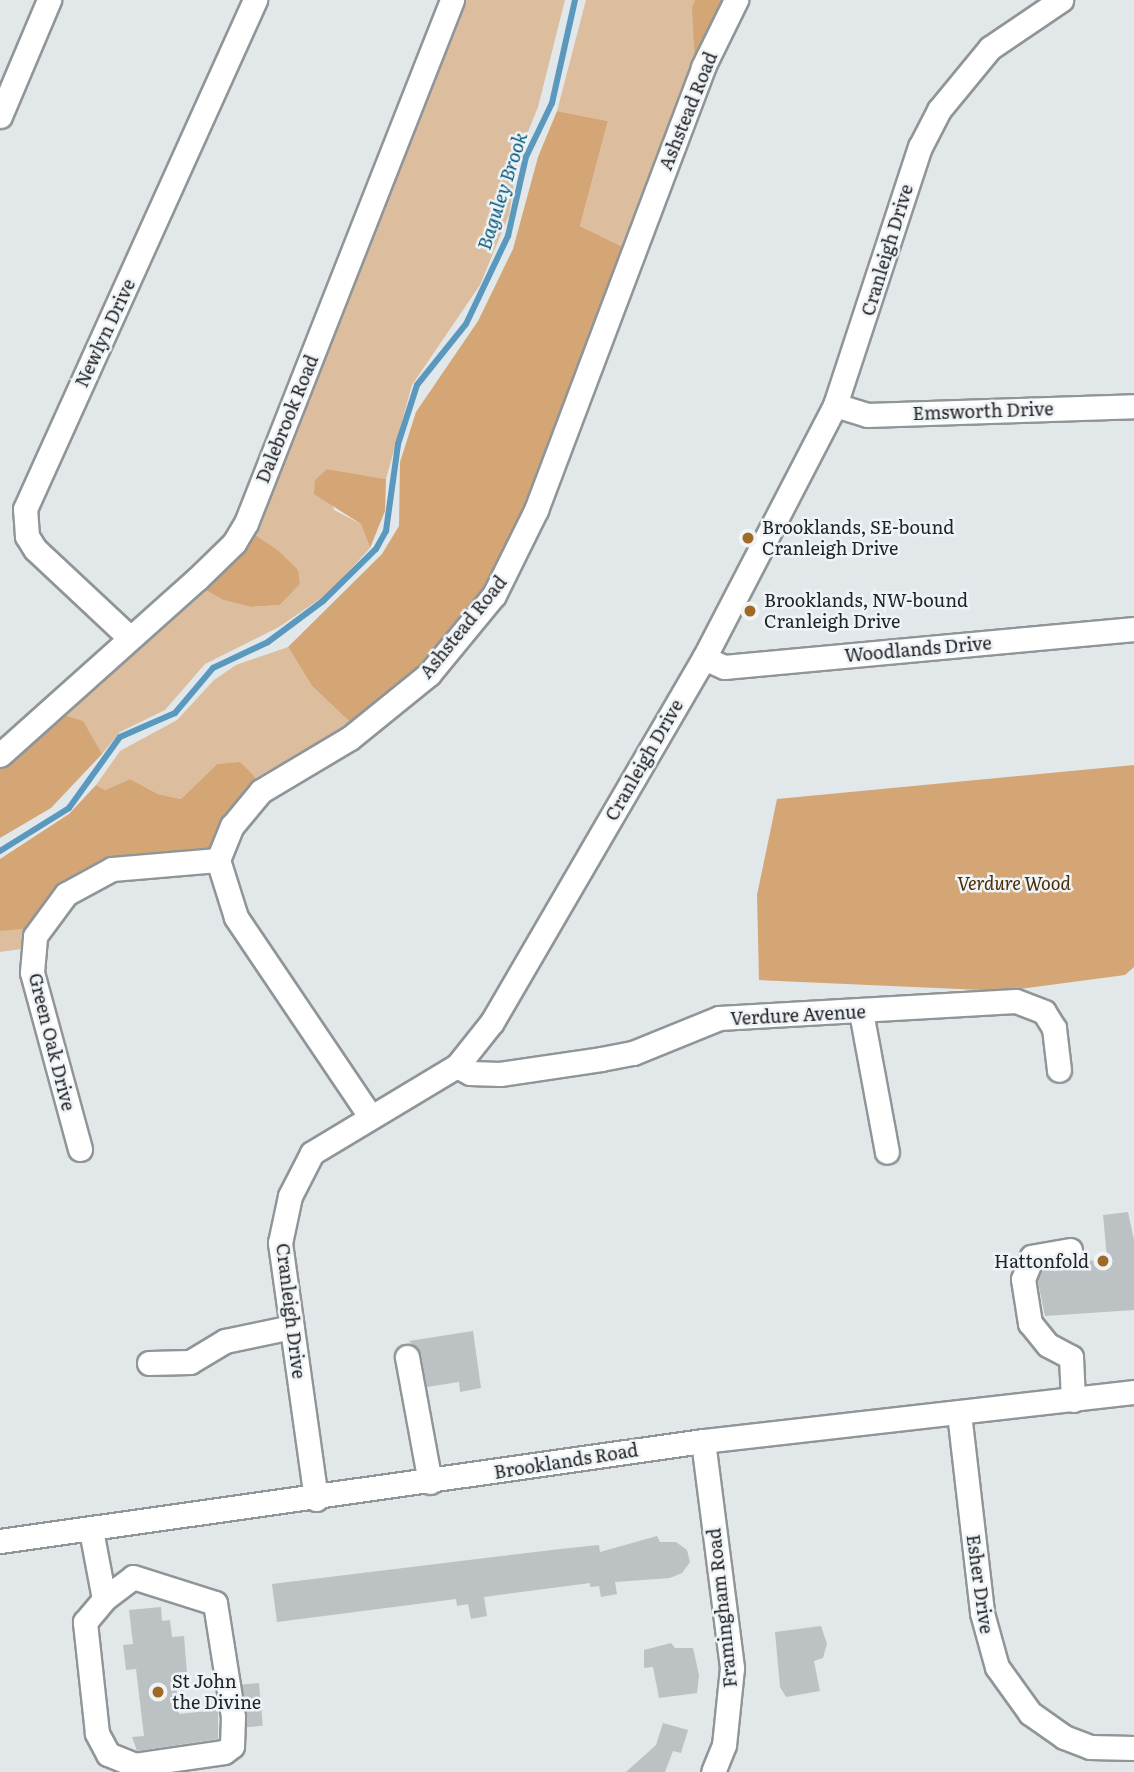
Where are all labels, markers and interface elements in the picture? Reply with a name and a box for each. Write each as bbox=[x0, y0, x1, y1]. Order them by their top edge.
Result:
street label: Ashstead Road bbox=[654, 49, 722, 173]
water label: Baguley Brook bbox=[472, 129, 532, 253]
street label: Cranleigh Drive bbox=[857, 182, 917, 318]
street label: Newlyn Drive bbox=[70, 275, 140, 391]
street label: Dalebrook Road bbox=[251, 352, 323, 486]
street label: Emsworth Drive bbox=[912, 398, 1054, 424]
place label: Brooklands, SE-bound Cranleigh Drive bbox=[762, 517, 954, 560]
marker: Brooklands, SE-bound Cranleigh Drive bbox=[740, 530, 756, 546]
street label: Ashstead Road bbox=[415, 571, 511, 683]
place label: Brooklands, NW-bound Cranleigh Drive bbox=[764, 590, 968, 632]
marker: Brooklands, NW-bound Cranleigh Drive bbox=[742, 603, 758, 619]
street label: Woodlands Drive bbox=[844, 632, 992, 666]
street label: Cranleigh Drive bbox=[601, 696, 687, 824]
park label: Verdure Wood bbox=[957, 872, 1071, 894]
street label: Green Oak Drive bbox=[24, 971, 80, 1113]
street label: Verdure Avenue bbox=[730, 1001, 866, 1029]
street label: Cranleigh Drive bbox=[272, 1242, 310, 1380]
place label: Hattonfold bbox=[994, 1250, 1089, 1272]
marker: Hattonfold bbox=[1095, 1253, 1111, 1269]
street label: Brooklands Road bbox=[492, 1439, 640, 1483]
street label: Framingham Road bbox=[703, 1527, 741, 1689]
street label: Esher Drive bbox=[962, 1533, 998, 1635]
place label: St John the Divine bbox=[172, 1671, 261, 1714]
marker: St John the Divine bbox=[150, 1684, 166, 1700]

